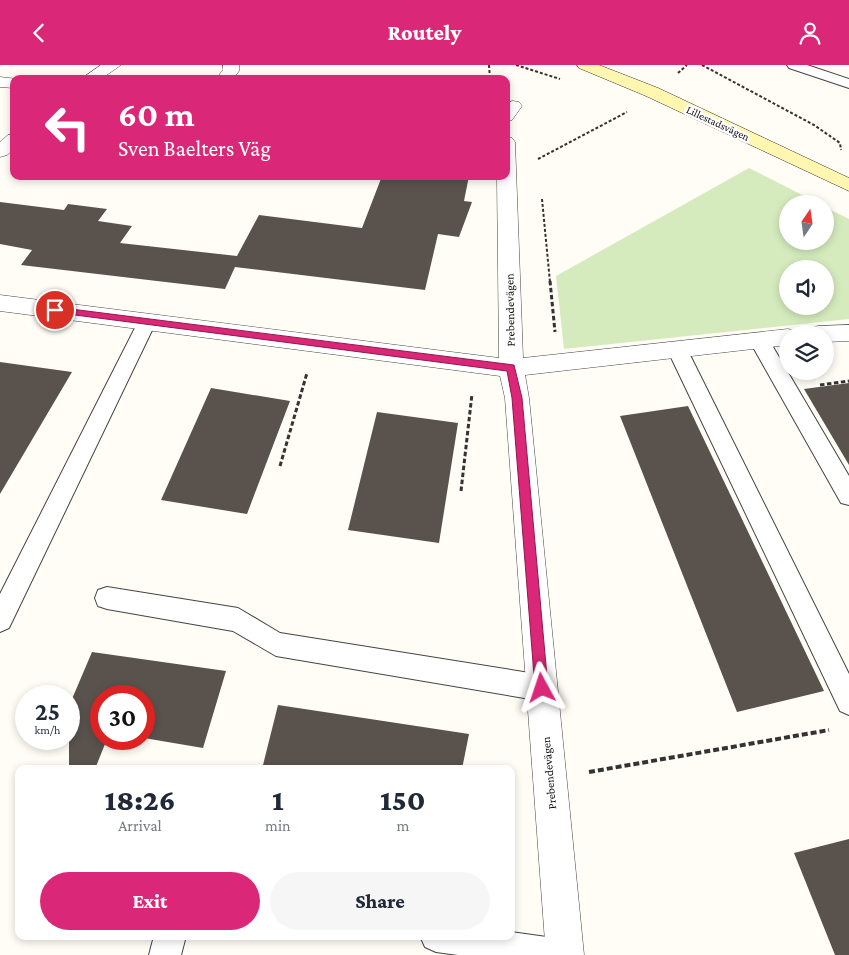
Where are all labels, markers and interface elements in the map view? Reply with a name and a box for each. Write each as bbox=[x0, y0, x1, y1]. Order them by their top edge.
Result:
icon: back bbox=[25, 19, 53, 47]
icon: person bbox=[796, 19, 824, 47]
text: Routely bbox=[388, 20, 461, 45]
icon: left bbox=[35, 95, 100, 160]
text: 60 m bbox=[118, 95, 195, 134]
street label: Lillestadsvägen bbox=[684, 103, 751, 144]
text: Sven Baelters Väg bbox=[118, 136, 271, 161]
north arrow bbox=[779, 195, 834, 250]
map controls bbox=[779, 195, 834, 380]
button: sound bbox=[779, 260, 834, 315]
street label: Prebendevägen bbox=[502, 273, 518, 347]
pin bbox=[34, 289, 76, 331]
icon: arrive bbox=[41, 296, 69, 324]
button: layers bbox=[779, 325, 834, 380]
position arrow bbox=[515, 661, 567, 713]
speed limit sign: 30 bbox=[90, 685, 155, 750]
text: 25 bbox=[35, 698, 60, 725]
text: km/h bbox=[35, 723, 60, 737]
street label: Prebendevägen bbox=[539, 735, 559, 810]
text: 18:26 bbox=[104, 783, 176, 816]
text: 1 bbox=[272, 783, 284, 816]
text: 150 bbox=[380, 783, 426, 816]
text: Arrival bbox=[118, 817, 162, 834]
text: min bbox=[265, 817, 291, 834]
text: m bbox=[396, 817, 409, 834]
button: Exit bbox=[40, 872, 260, 930]
button: Share bbox=[270, 872, 490, 930]

